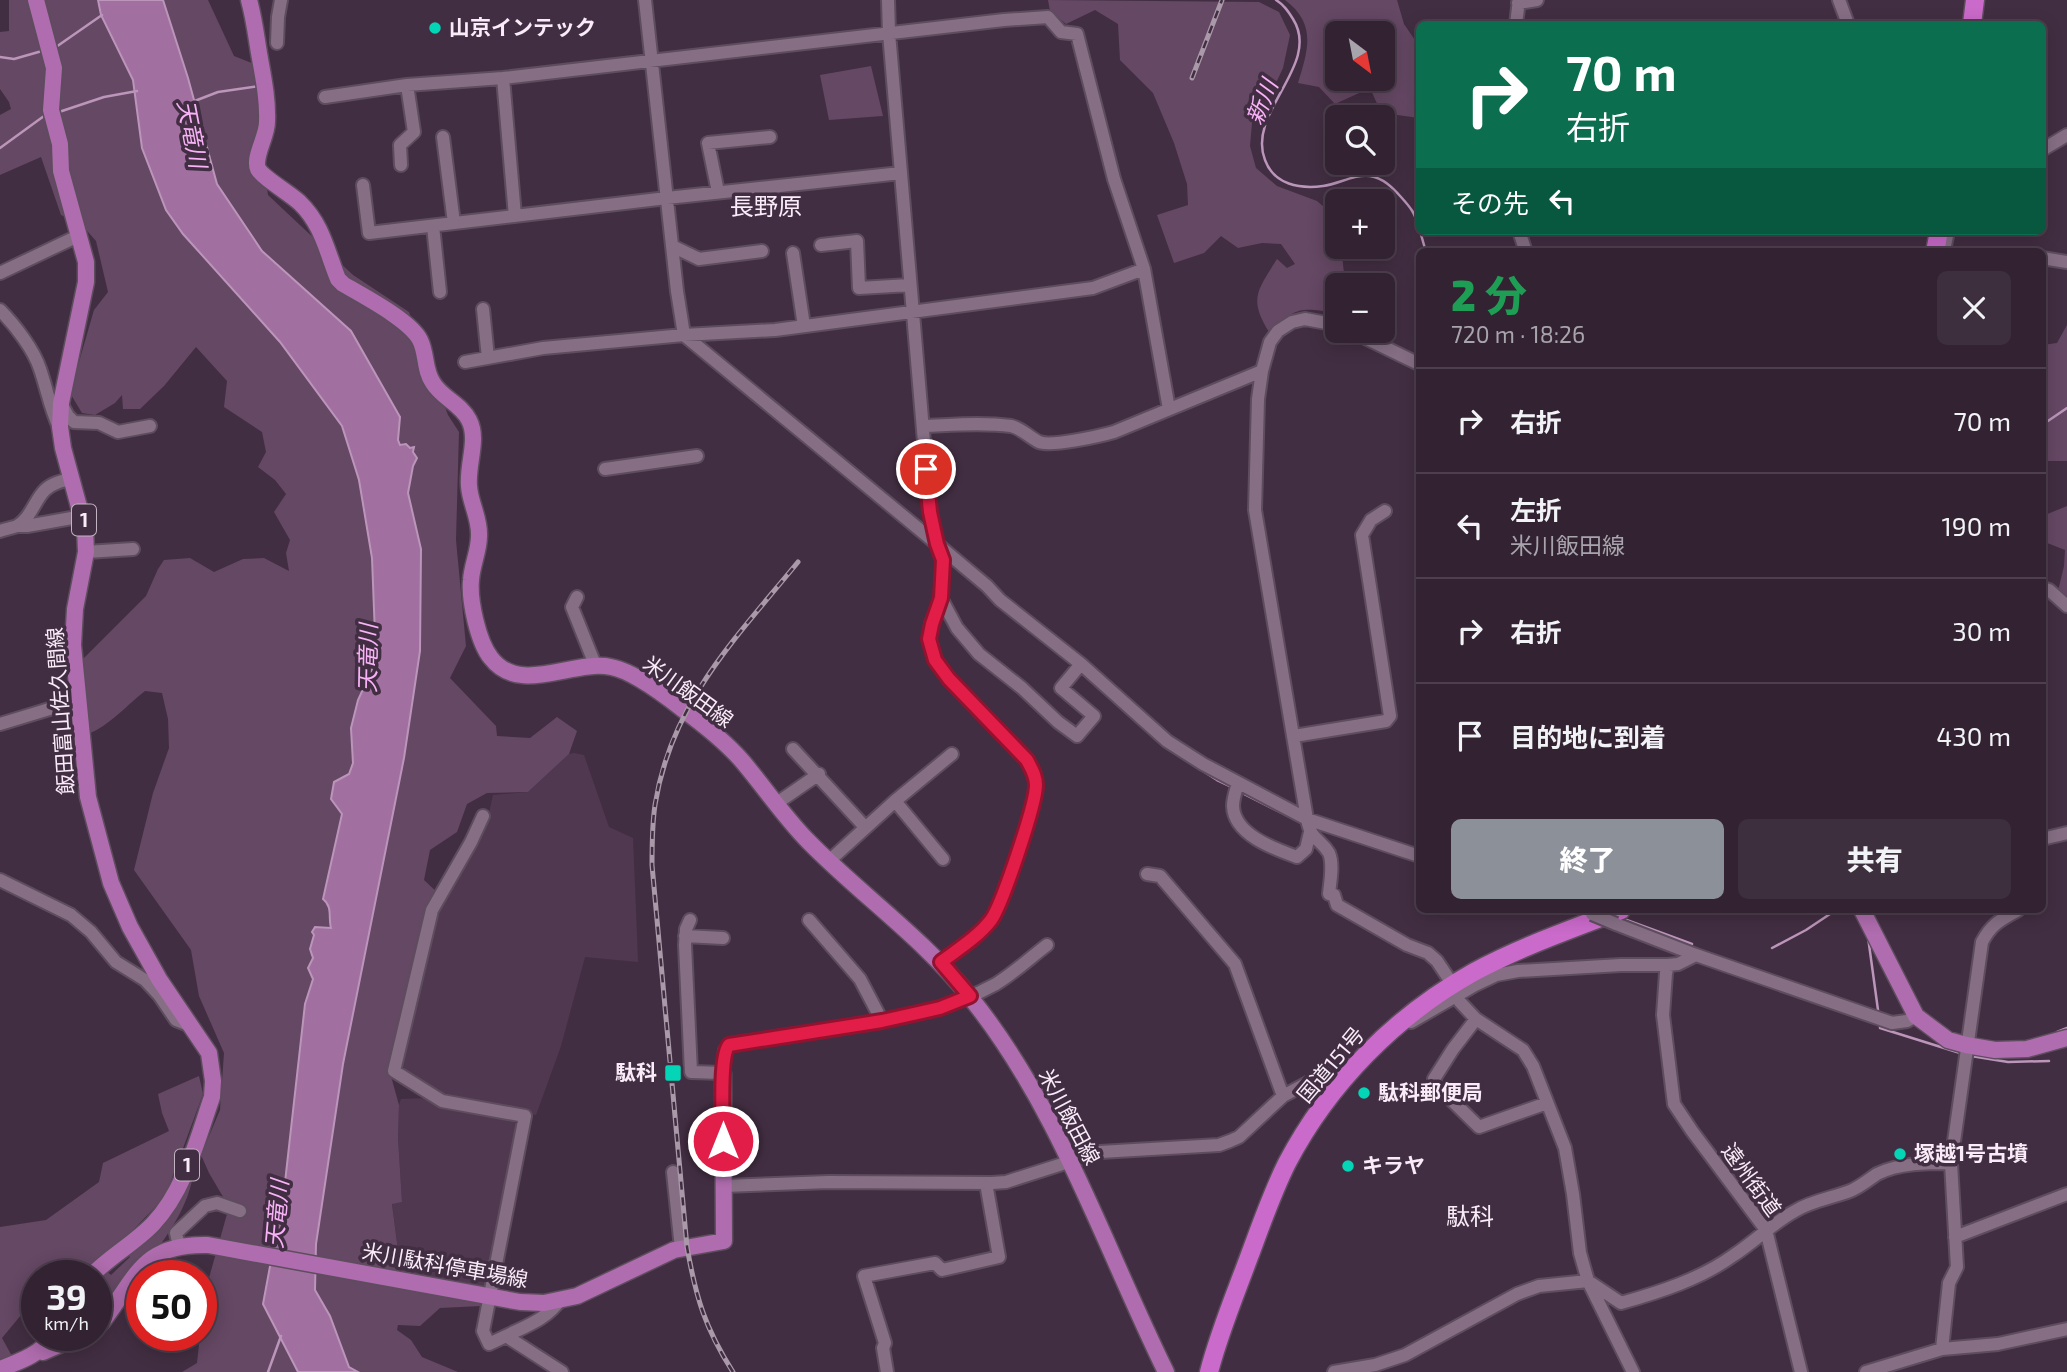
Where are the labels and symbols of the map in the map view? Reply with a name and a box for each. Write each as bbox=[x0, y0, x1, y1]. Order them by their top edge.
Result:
place label: 山京インテック bbox=[449, 14, 596, 39]
marker: 山京インテック bbox=[427, 20, 443, 36]
north arrow bbox=[1325, 21, 1395, 91]
water label: 新川 bbox=[1239, 72, 1284, 128]
water label: 天竜川 bbox=[173, 97, 214, 173]
district label: 長野原 bbox=[730, 191, 802, 220]
pin bbox=[896, 439, 956, 499]
road number: 1 bbox=[72, 505, 96, 536]
water label: 天竜川 bbox=[352, 620, 382, 693]
street label: 飯田富山佐久間線 bbox=[41, 626, 78, 796]
street label: 米川飯田線 bbox=[639, 650, 739, 732]
street label: 国道151号 bbox=[1291, 1021, 1369, 1107]
place label: 駄科 bbox=[615, 1059, 657, 1084]
marker: 駄科 bbox=[663, 1063, 683, 1083]
street label: 米川飯田線 bbox=[1035, 1064, 1106, 1169]
place label: 駄科郵便局 bbox=[1378, 1079, 1483, 1104]
marker: 駄科郵便局 bbox=[1356, 1085, 1372, 1101]
position arrow bbox=[686, 1104, 760, 1178]
street label: 遠州街道 bbox=[1717, 1138, 1787, 1220]
place label: 塚越1号古墳 bbox=[1914, 1140, 2028, 1165]
marker: 塚越1号古墳 bbox=[1892, 1146, 1908, 1162]
road number: 1 bbox=[175, 1149, 199, 1180]
place label: キラヤ bbox=[1362, 1152, 1425, 1177]
marker: キラヤ bbox=[1340, 1158, 1356, 1174]
water label: 天竜川 bbox=[259, 1175, 293, 1250]
district label: 駄科 bbox=[1446, 1201, 1494, 1230]
street label: 米川駄科停車場線 bbox=[360, 1238, 530, 1291]
speed limit sign: 50 bbox=[126, 1260, 217, 1351]

